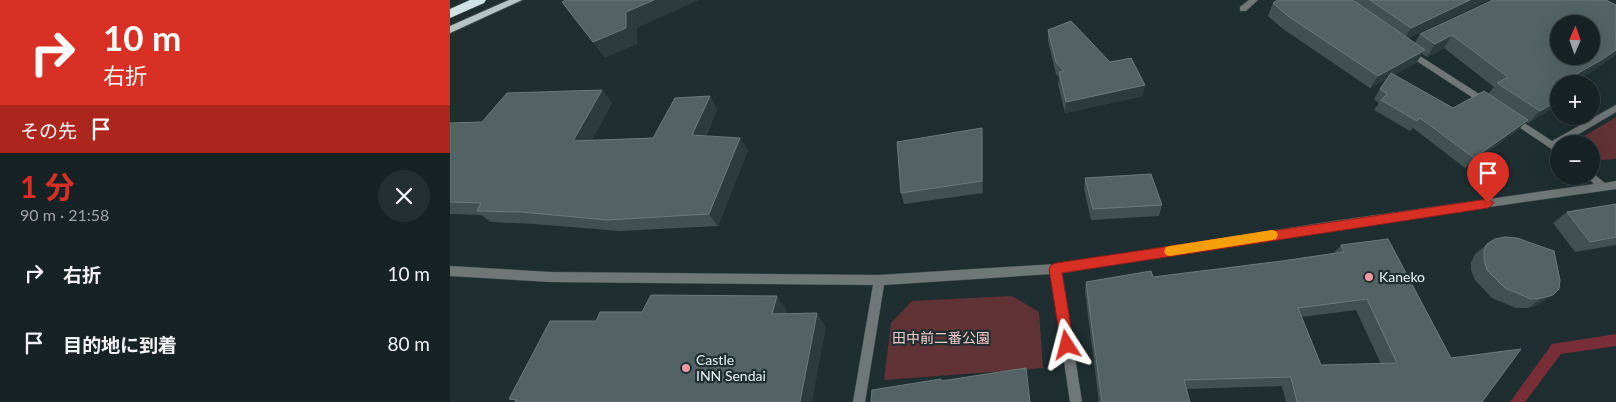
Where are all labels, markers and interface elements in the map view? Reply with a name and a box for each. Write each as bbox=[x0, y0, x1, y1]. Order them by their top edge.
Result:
north arrow bbox=[1550, 15, 1600, 65]
map controls bbox=[1550, 15, 1600, 185]
text: 10 m bbox=[103, 16, 181, 58]
icon: right bbox=[20, 20, 85, 85]
text: 右折 bbox=[103, 62, 147, 89]
button: + bbox=[1550, 75, 1600, 125]
icon: arrive bbox=[87, 115, 115, 143]
text: その先 bbox=[20, 119, 77, 142]
button: − bbox=[1550, 135, 1600, 185]
pin bbox=[1467, 152, 1509, 203]
icon: arrive bbox=[1474, 159, 1502, 187]
text: 1 分 bbox=[20, 168, 75, 204]
button: close bbox=[378, 170, 430, 222]
text: 90 m · 21:58 bbox=[20, 205, 109, 224]
icon: right bbox=[20, 259, 48, 287]
text: 10 m bbox=[387, 262, 430, 285]
text: 右折 bbox=[63, 263, 101, 286]
place label: Kaneko bbox=[1379, 268, 1425, 285]
marker: Kaneko bbox=[1363, 271, 1375, 283]
position arrow bbox=[1040, 318, 1092, 370]
icon: arrive bbox=[20, 329, 48, 357]
park label: 田中前二番公園 bbox=[892, 329, 990, 346]
text: 80 m bbox=[387, 332, 430, 355]
text: 目的地に到着 bbox=[63, 333, 177, 356]
place label: Castle INN Sendai bbox=[696, 351, 766, 384]
marker: Castle INN Sendai bbox=[680, 362, 692, 374]

